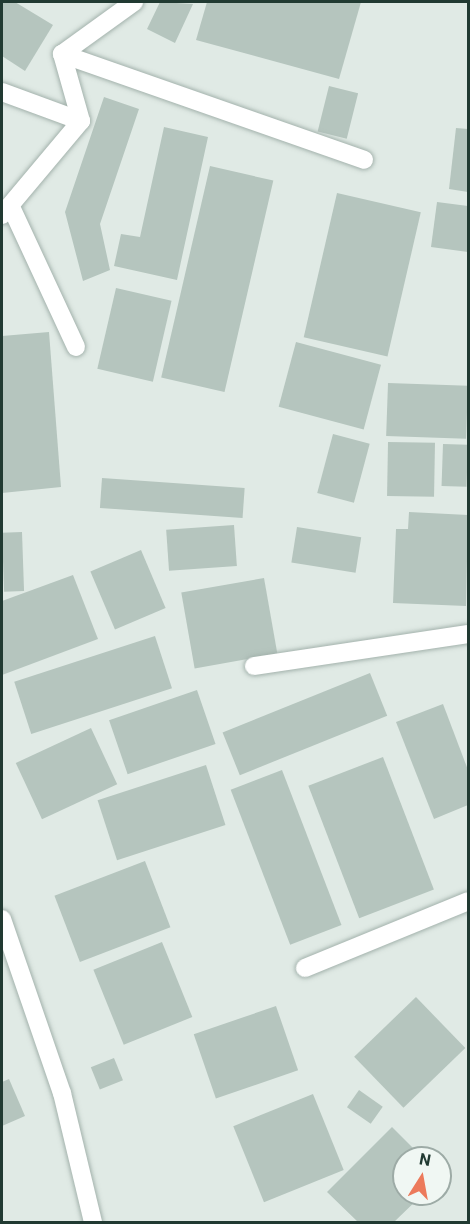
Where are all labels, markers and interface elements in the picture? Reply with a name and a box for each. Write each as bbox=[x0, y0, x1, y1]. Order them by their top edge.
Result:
north arrow bbox=[392, 1146, 452, 1206]
text: N bbox=[418, 1149, 432, 1170]

